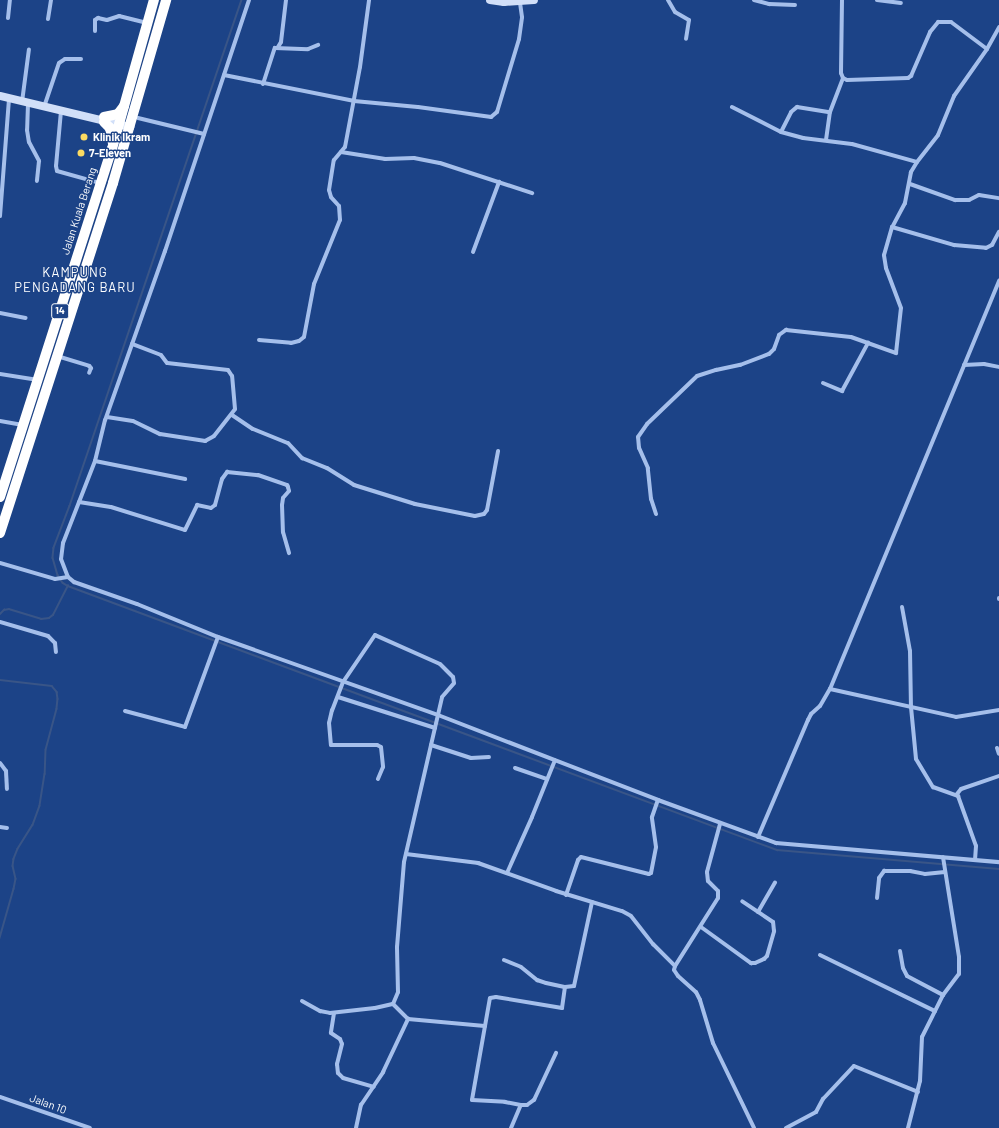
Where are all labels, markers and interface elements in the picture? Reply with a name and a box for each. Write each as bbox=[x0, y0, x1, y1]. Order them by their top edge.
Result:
place label: Klinik Ikram bbox=[93, 130, 150, 144]
marker: Klinik Ikram bbox=[78, 131, 90, 143]
place label: 7-Eleven bbox=[89, 146, 131, 160]
marker: 7-Eleven bbox=[76, 148, 86, 158]
street label: Jalan Kuala Berang bbox=[59, 166, 99, 256]
district label: KAMPUNG PENGADANG BARU bbox=[14, 265, 136, 296]
road number: 14 bbox=[51, 303, 69, 319]
street label: Jalan 10 bbox=[28, 1091, 68, 1117]

